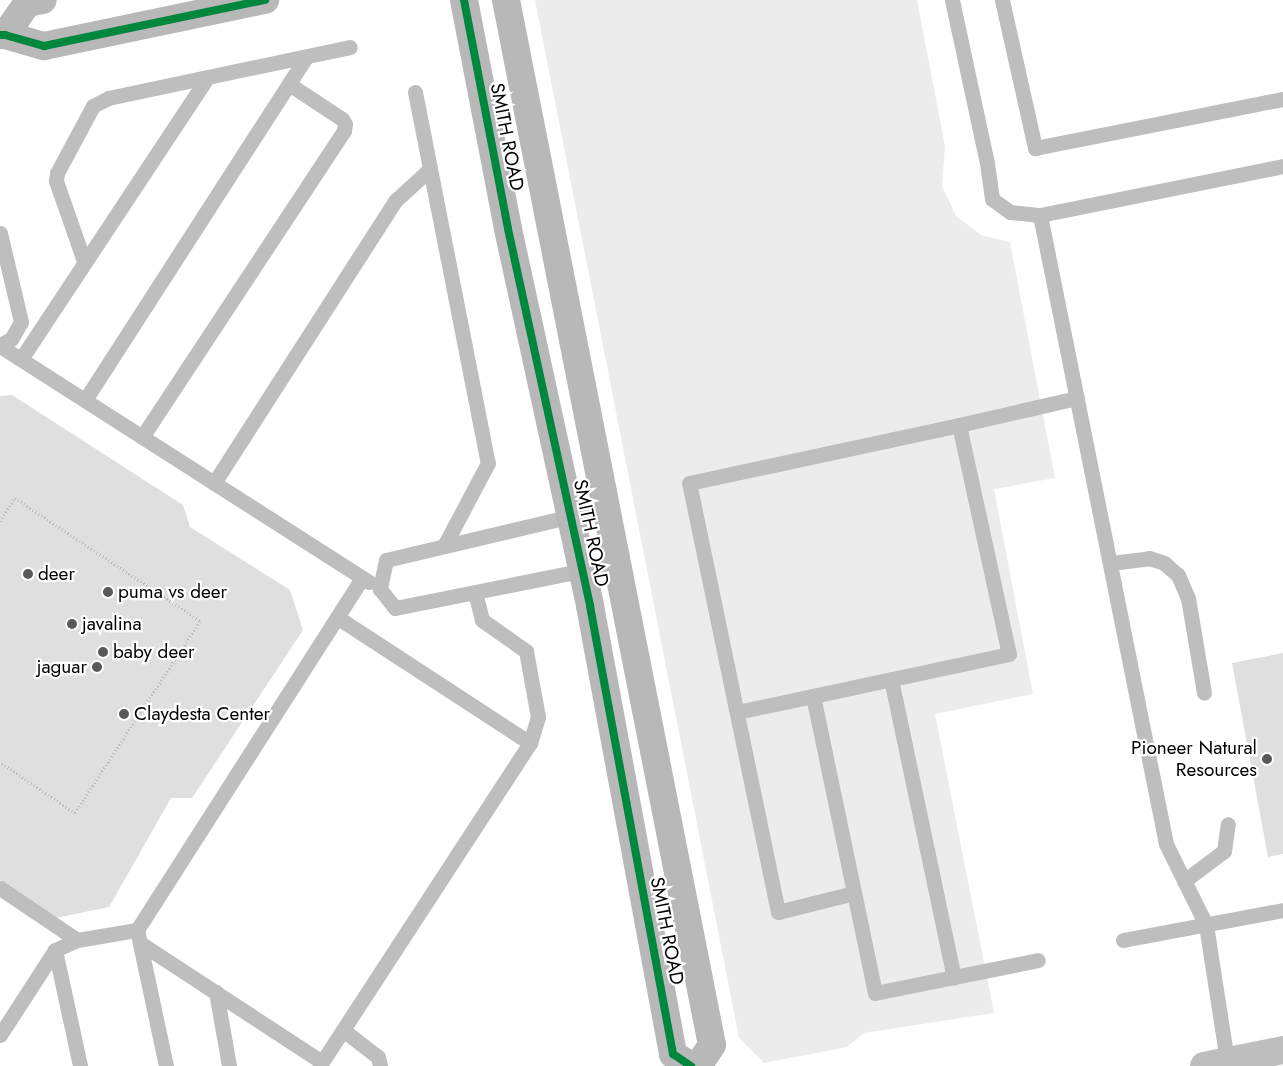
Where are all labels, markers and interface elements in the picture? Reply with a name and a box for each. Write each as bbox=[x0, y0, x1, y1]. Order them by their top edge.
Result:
street label: SMITH ROAD bbox=[485, 81, 529, 193]
street label: SMITH ROAD bbox=[569, 477, 613, 589]
place label: deer bbox=[38, 563, 75, 585]
marker: deer bbox=[22, 568, 34, 580]
place label: puma vs deer bbox=[118, 581, 227, 603]
marker: puma vs deer bbox=[102, 586, 114, 598]
place label: javalina bbox=[82, 613, 142, 635]
marker: javalina bbox=[66, 618, 78, 630]
place label: baby deer bbox=[113, 641, 194, 663]
marker: baby deer bbox=[97, 646, 109, 658]
place label: jaguar bbox=[37, 656, 87, 678]
marker: jaguar bbox=[91, 661, 103, 673]
place label: Claydesta Center bbox=[134, 703, 270, 725]
marker: Claydesta Center bbox=[118, 708, 130, 720]
place label: Pioneer Natural Resources bbox=[1131, 737, 1257, 781]
marker: Pioneer Natural Resources bbox=[1261, 753, 1273, 765]
street label: SMITH ROAD bbox=[645, 875, 689, 987]

